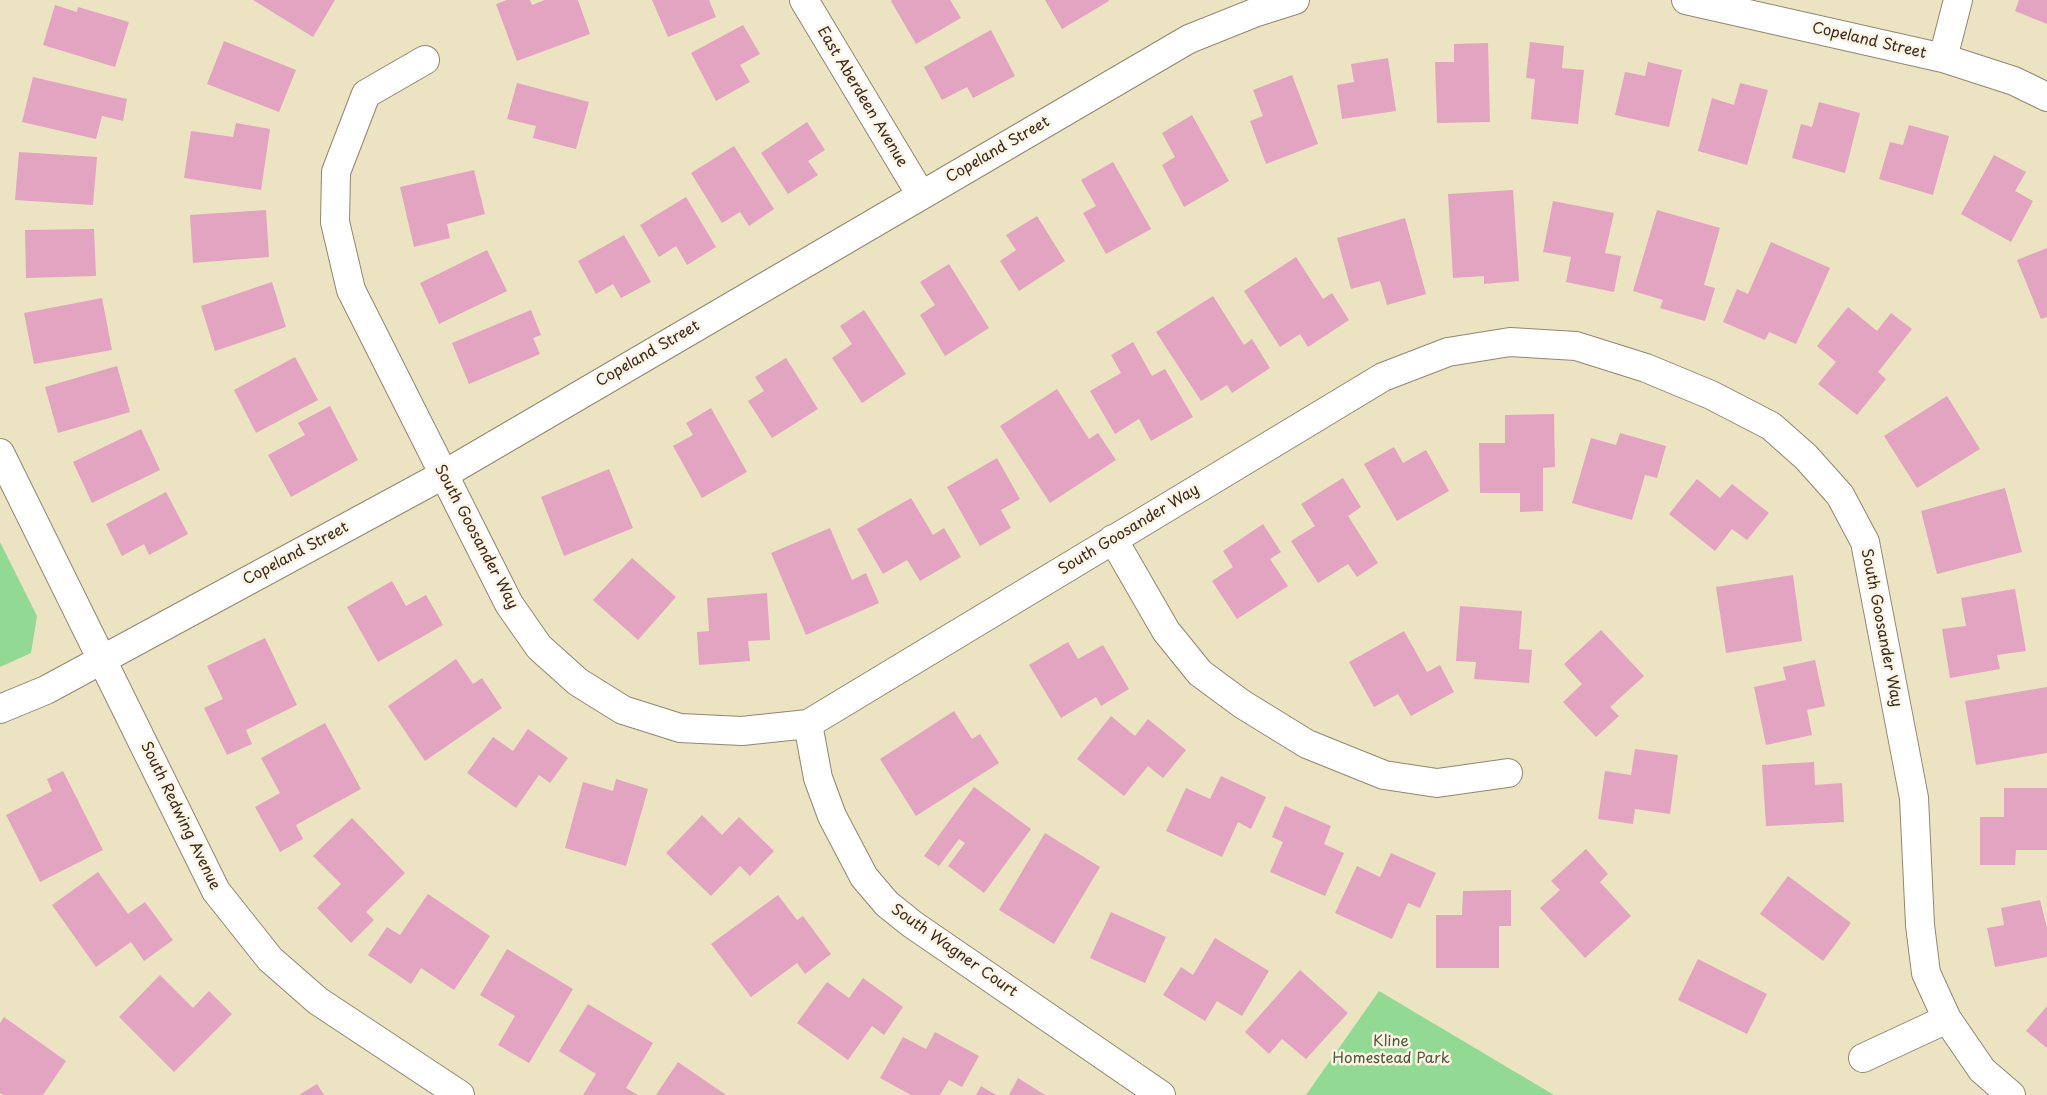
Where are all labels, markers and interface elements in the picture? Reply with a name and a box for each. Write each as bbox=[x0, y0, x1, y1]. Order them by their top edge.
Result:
street label: Copeland Street bbox=[1810, 19, 1928, 63]
street label: East Aberdeen Avenue bbox=[813, 24, 911, 170]
street label: Copeland Street bbox=[943, 113, 1053, 187]
street label: Copeland Street bbox=[593, 317, 703, 391]
street label: South Goosander Way bbox=[430, 462, 522, 612]
street label: South Goosander Way bbox=[1055, 481, 1203, 579]
street label: Copeland Street bbox=[240, 519, 352, 589]
street label: South Goosander Way bbox=[1857, 547, 1905, 709]
street label: South Redwing Avenue bbox=[136, 739, 224, 893]
street label: South Wagner Court bbox=[888, 901, 1020, 1001]
park label: Kline Homestead Park bbox=[1332, 1033, 1450, 1068]

